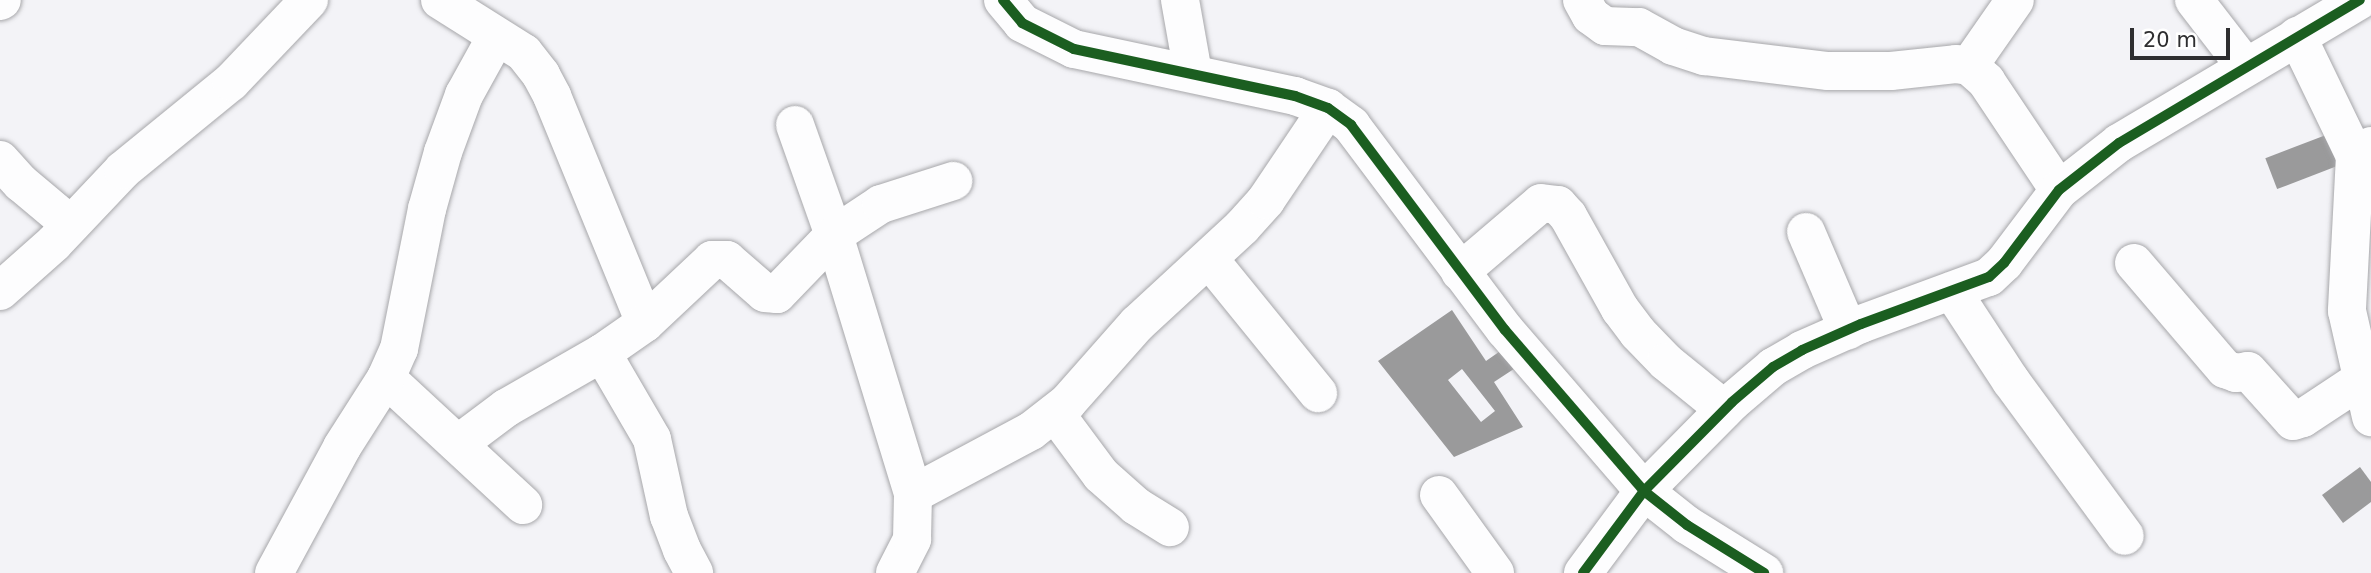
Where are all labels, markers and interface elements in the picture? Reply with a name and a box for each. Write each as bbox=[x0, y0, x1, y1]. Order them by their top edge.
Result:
scale bar bbox=[2133, 14, 2233, 58]
text: 20 m bbox=[2143, 28, 2197, 52]

